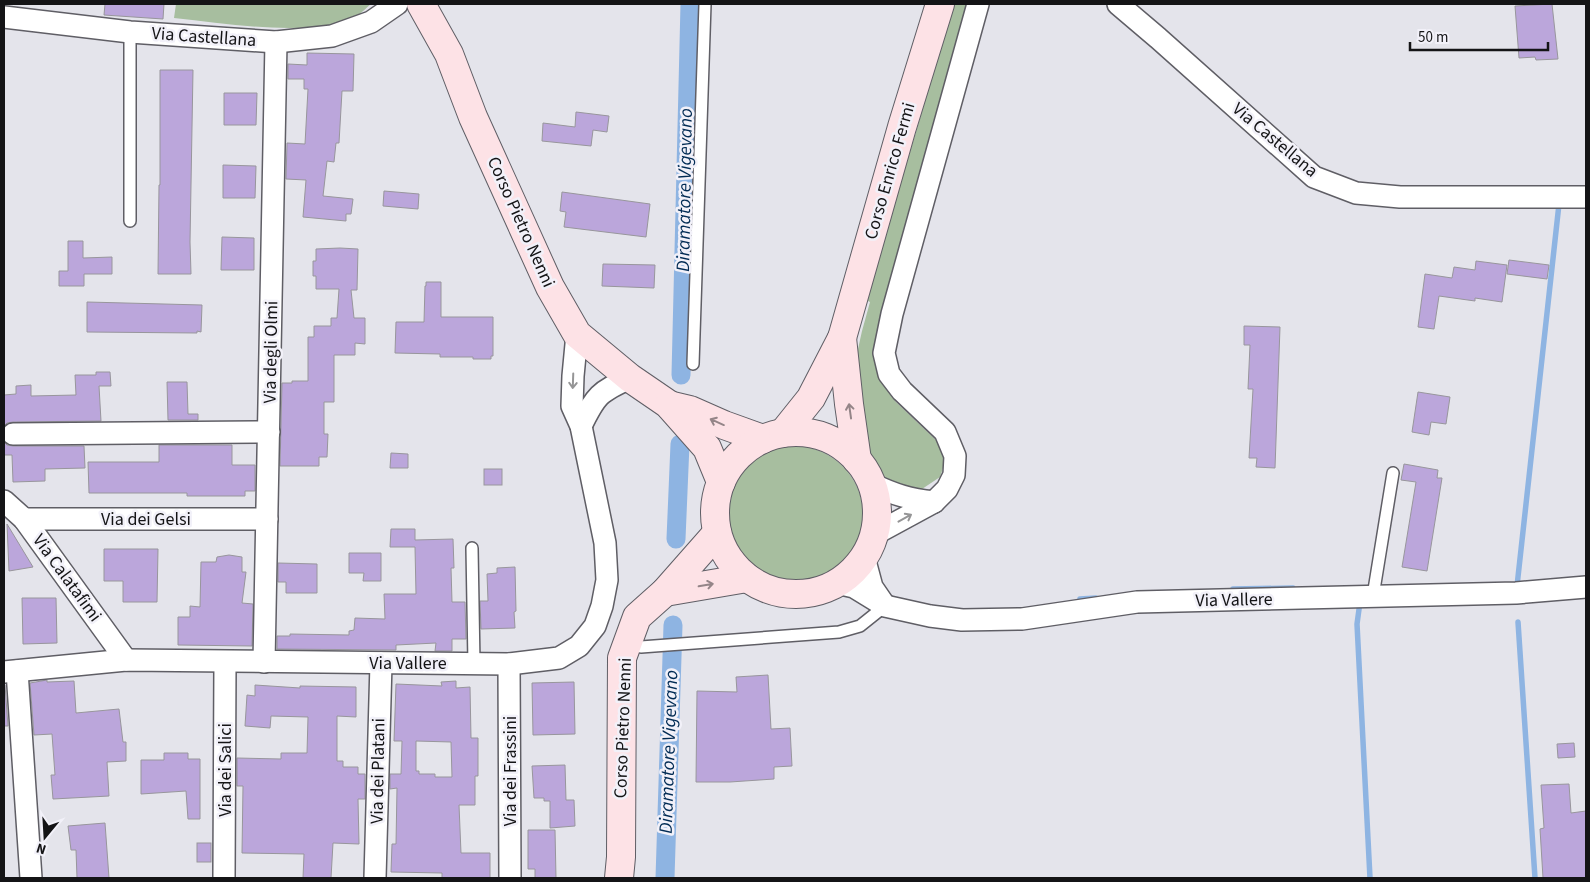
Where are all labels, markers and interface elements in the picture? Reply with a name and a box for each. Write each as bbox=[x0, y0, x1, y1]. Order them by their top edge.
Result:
scale bar bbox=[1410, 20, 1548, 52]
street label: Via Castellana bbox=[151, 21, 257, 53]
text: 50 m bbox=[1418, 27, 1448, 48]
street label: Via Castellana bbox=[1227, 97, 1323, 183]
street label: Corso Enrico Fermi bbox=[858, 100, 922, 242]
water label: Diramatore Vigevano bbox=[670, 108, 700, 272]
street label: Corso Pietro Nenni bbox=[481, 153, 561, 291]
street label: Via degli Olmi bbox=[258, 300, 284, 404]
one-way arrow bbox=[568, 372, 578, 389]
one-way arrow bbox=[844, 404, 854, 420]
one-way arrow bbox=[710, 417, 725, 427]
street label: Via dei Gelsi bbox=[101, 507, 191, 532]
one-way arrow bbox=[897, 513, 912, 522]
street label: Via Calatafimi bbox=[27, 529, 107, 627]
one-way arrow bbox=[698, 580, 714, 590]
street label: Via Vallere bbox=[1195, 587, 1273, 613]
street label: Via Vallere bbox=[369, 651, 447, 676]
street label: Corso Pietro Nenni bbox=[608, 657, 638, 799]
water label: Diramatore Vigevano bbox=[653, 669, 685, 834]
street label: Via dei Frassini bbox=[498, 716, 523, 826]
street label: Via dei Platani bbox=[365, 718, 391, 824]
street label: Via dei Salici bbox=[213, 723, 238, 817]
north arrow bbox=[20, 812, 70, 862]
text: N bbox=[34, 837, 49, 859]

